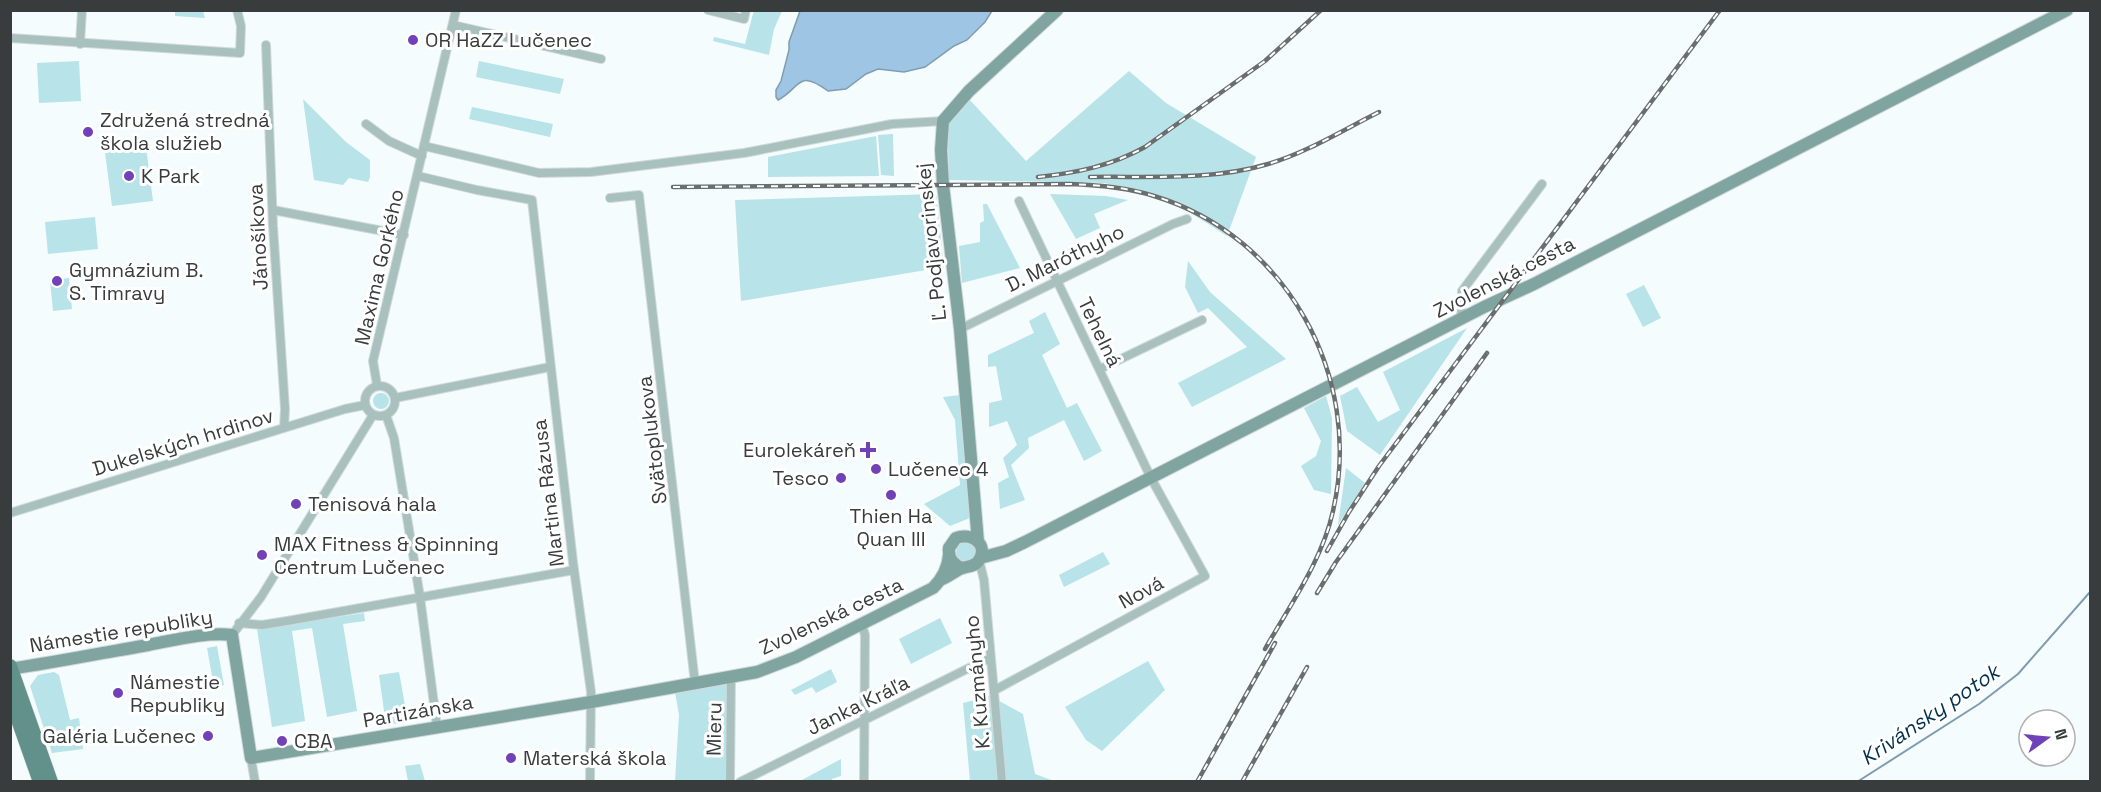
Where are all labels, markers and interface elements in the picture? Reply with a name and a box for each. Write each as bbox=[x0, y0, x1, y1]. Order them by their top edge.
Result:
place label: OR HaZZ Lučenec bbox=[425, 27, 592, 53]
marker: OR HaZZ Lučenec bbox=[406, 33, 420, 47]
place label: Združená stredná škola služieb bbox=[100, 107, 270, 156]
marker: Združená stredná škola služieb bbox=[81, 125, 95, 139]
street label: Ľ. Podjavorinskej bbox=[910, 162, 952, 322]
place label: K Park bbox=[141, 163, 200, 189]
marker: K Park bbox=[122, 169, 136, 183]
street label: Jánošíkova bbox=[242, 183, 274, 291]
street label: Maxima Gorkého bbox=[348, 187, 410, 347]
street label: D. Maróthyho bbox=[1002, 218, 1128, 298]
street label: Zvolenská cesta bbox=[1429, 230, 1579, 324]
place label: Gymnázium B. S. Timravy bbox=[69, 257, 204, 306]
marker: Gymnázium B. S. Timravy bbox=[50, 274, 64, 288]
street label: Tehelná bbox=[1072, 293, 1128, 371]
street label: Svätoplukova bbox=[631, 374, 673, 506]
street label: Dukelských hrdinov bbox=[90, 402, 277, 482]
street label: Martina Rázusa bbox=[526, 418, 570, 568]
place label: Eurolekáreň bbox=[743, 437, 856, 463]
marker: Eurolekáreň bbox=[861, 443, 875, 457]
place label: Lučenec 4 bbox=[888, 456, 989, 482]
marker: Lučenec 4 bbox=[869, 462, 883, 476]
place label: Tesco bbox=[773, 465, 829, 491]
marker: Tesco bbox=[834, 471, 848, 485]
marker: Thien Ha Quan III bbox=[884, 488, 898, 502]
place label: Tenisová hala bbox=[308, 491, 437, 517]
marker: Tenisová hala bbox=[289, 497, 303, 511]
place label: Thien Ha Quan III bbox=[850, 503, 932, 552]
place label: MAX Fitness & Spinning Centrum Lučenec bbox=[274, 531, 499, 580]
marker: MAX Fitness & Spinning Centrum Lučenec bbox=[255, 548, 269, 562]
street label: Nová bbox=[1114, 569, 1168, 615]
street label: Zvolenská cesta bbox=[755, 571, 907, 661]
street label: Námestie republiky bbox=[28, 604, 214, 658]
street label: K. Kuzmányho bbox=[958, 614, 996, 750]
water label: Krivánsky potok bbox=[1855, 657, 2007, 771]
place label: Námestie Republiky bbox=[130, 669, 225, 718]
street label: Janka Kráľa bbox=[803, 669, 913, 741]
marker: Námestie Republiky bbox=[111, 686, 125, 700]
street label: Partizánska bbox=[361, 689, 475, 733]
street label: Mieru bbox=[701, 702, 727, 756]
north arrow bbox=[2017, 708, 2077, 768]
place label: Galéria Lučenec bbox=[43, 723, 196, 749]
text: N bbox=[2049, 726, 2073, 742]
place label: CBA bbox=[294, 728, 333, 754]
marker: Galéria Lučenec bbox=[201, 729, 215, 743]
marker: CBA bbox=[275, 734, 289, 748]
place label: Materská škola bbox=[523, 745, 666, 771]
marker: Materská škola bbox=[504, 751, 518, 765]

